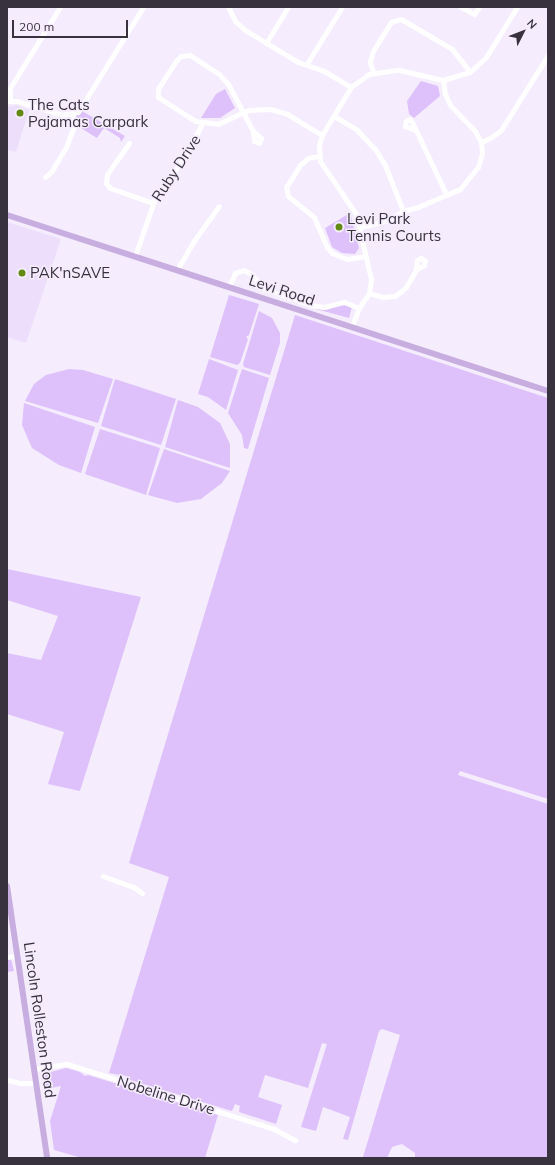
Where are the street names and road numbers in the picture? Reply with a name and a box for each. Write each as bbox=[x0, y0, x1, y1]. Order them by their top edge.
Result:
street label: Ruby Drive bbox=[148, 131, 204, 205]
street label: Levi Road bbox=[247, 271, 317, 309]
street label: Lincoln Rolleston Road bbox=[20, 941, 60, 1099]
street label: Nobeline Drive bbox=[115, 1072, 217, 1118]

